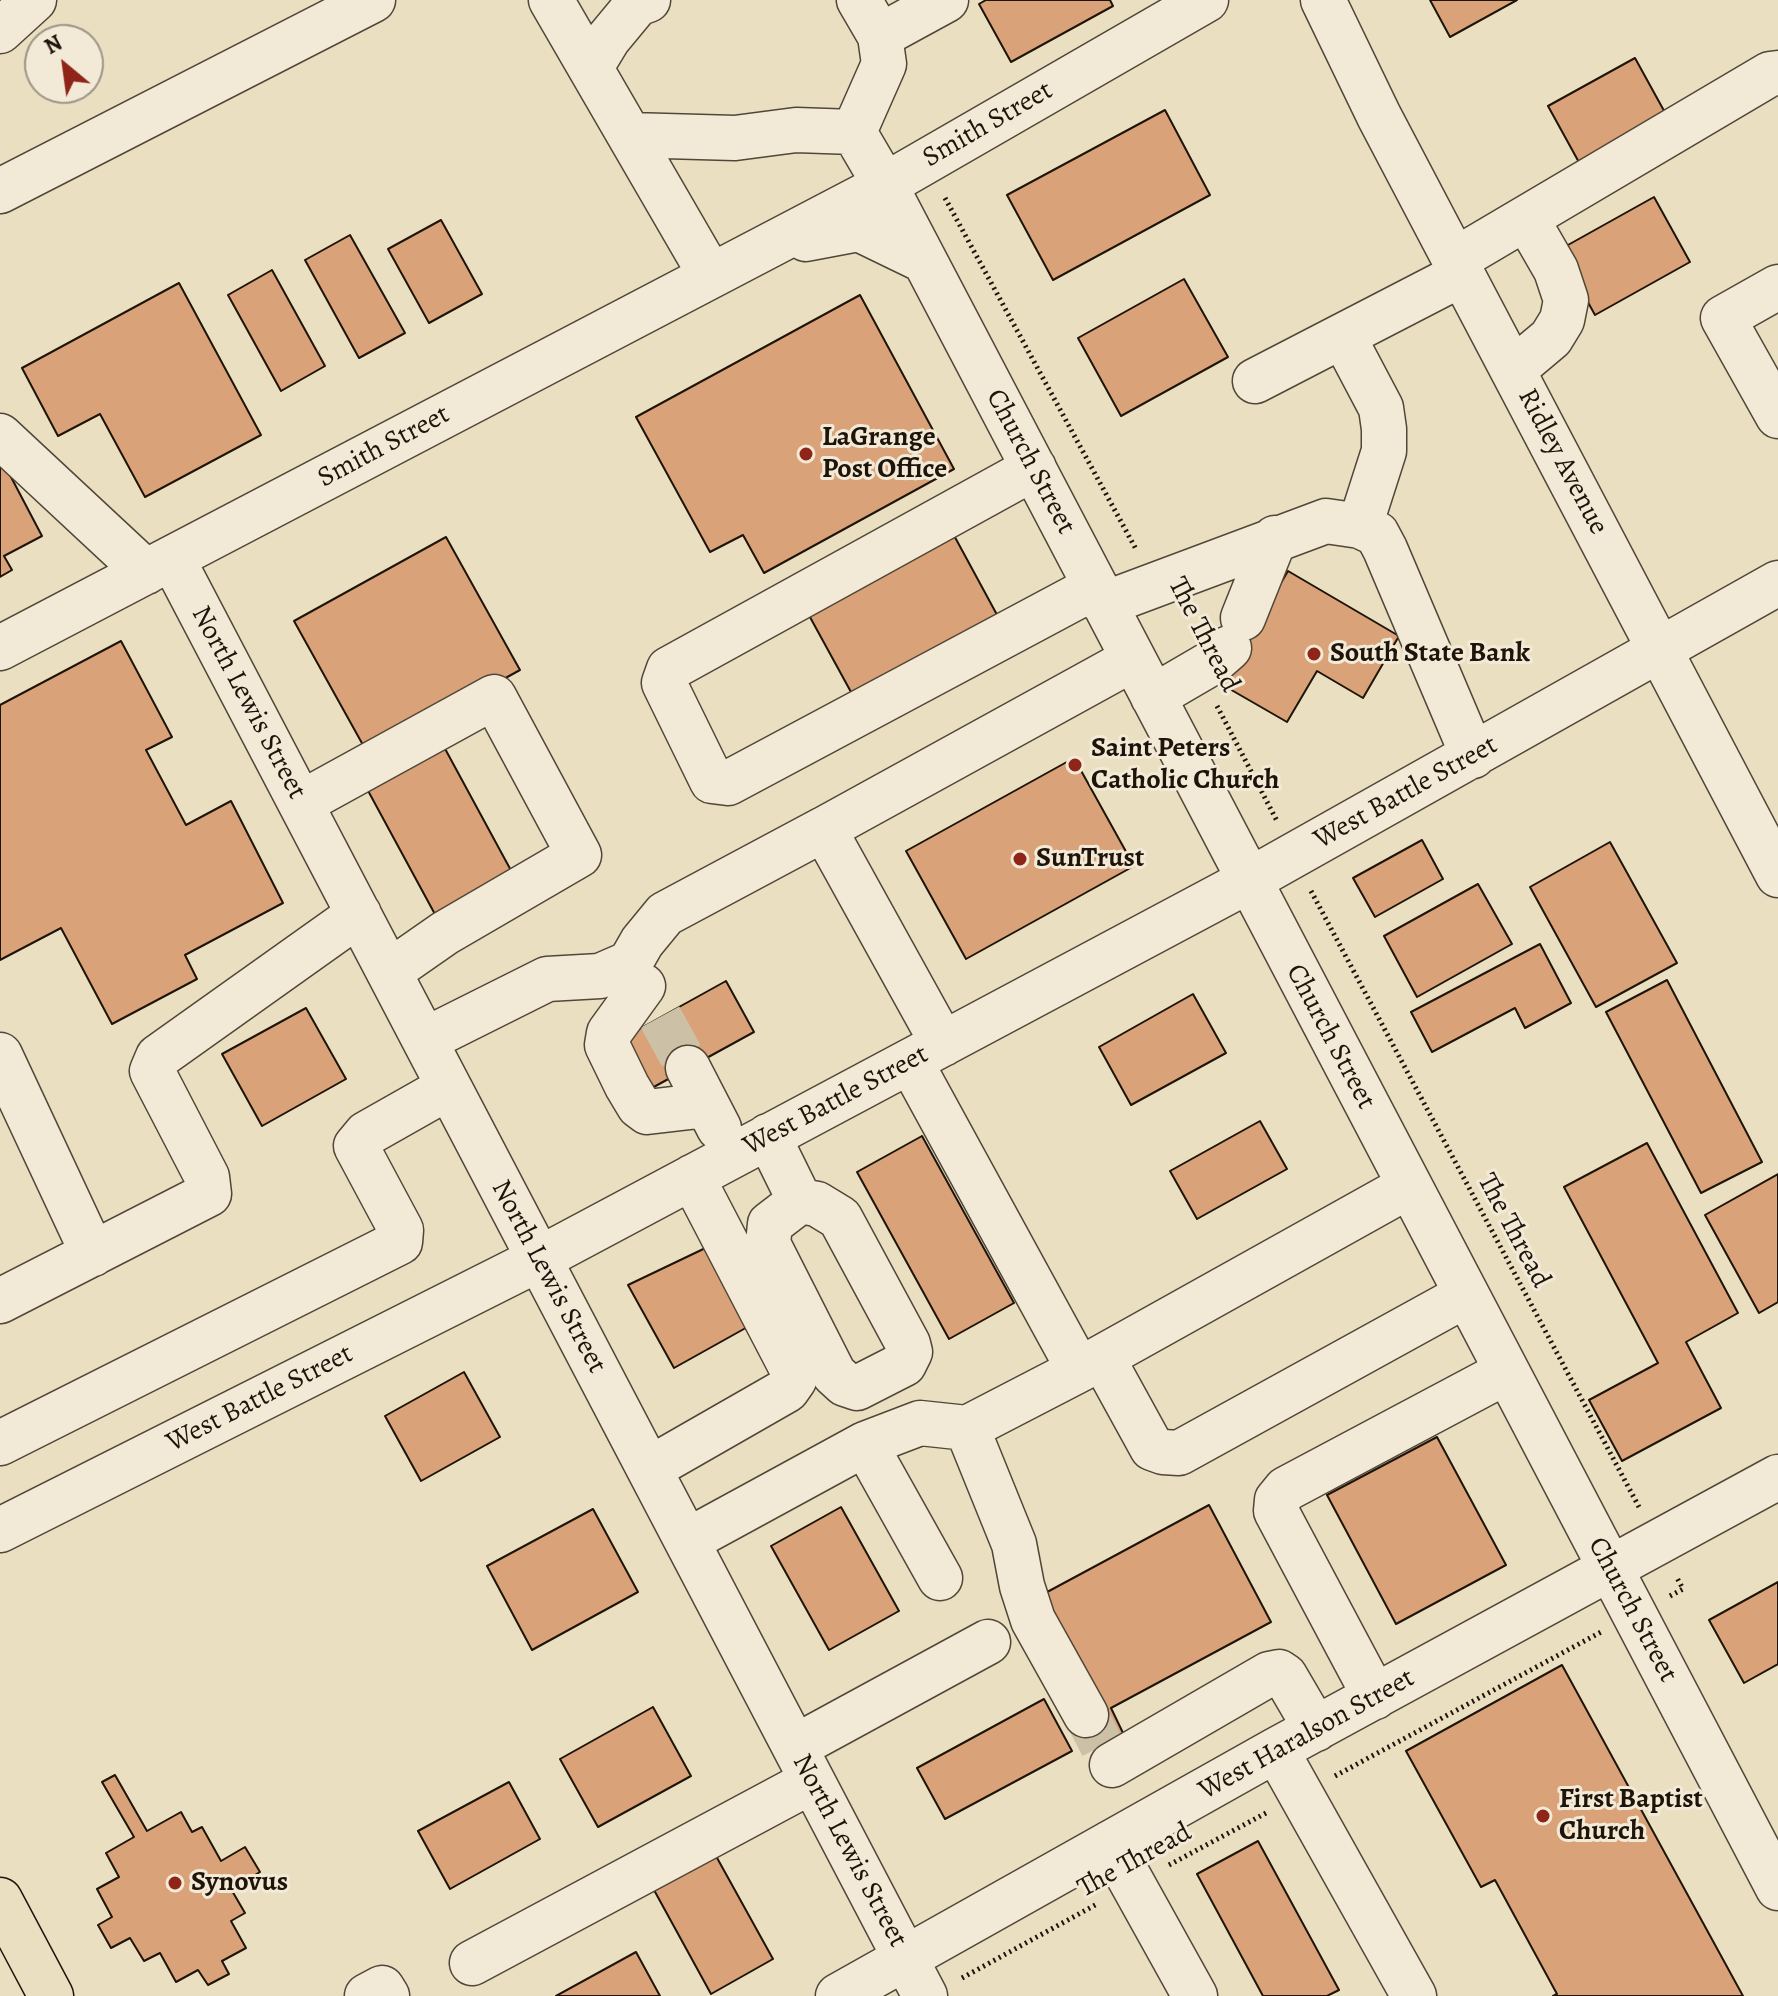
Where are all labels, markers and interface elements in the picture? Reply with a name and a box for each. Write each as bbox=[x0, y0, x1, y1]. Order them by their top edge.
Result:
north arrow bbox=[24, 24, 104, 104]
text: N bbox=[39, 28, 68, 62]
street label: Smith Street bbox=[917, 74, 1059, 176]
street label: Ridley Avenue bbox=[1509, 383, 1615, 541]
street label: Church Street bbox=[978, 384, 1082, 540]
street label: Smith Street bbox=[312, 398, 456, 496]
place label: LaGrange Post Office bbox=[822, 421, 947, 487]
marker: LaGrange Post Office bbox=[797, 445, 815, 463]
street label: The Thread bbox=[1160, 572, 1246, 698]
street label: North Lewis Street bbox=[183, 601, 313, 805]
place label: South State Bank bbox=[1330, 637, 1530, 671]
marker: South State Bank bbox=[1305, 645, 1323, 663]
street label: West Battle Street bbox=[1308, 729, 1504, 857]
place label: Saint Peters Catholic Church bbox=[1091, 732, 1279, 798]
marker: Saint Peters Catholic Church bbox=[1066, 756, 1084, 774]
place label: SunTrust bbox=[1036, 842, 1144, 876]
marker: SunTrust bbox=[1011, 850, 1029, 868]
street label: Church Street bbox=[1278, 959, 1382, 1115]
street label: West Battle Street bbox=[738, 1038, 934, 1164]
street label: The Thread bbox=[1469, 1168, 1557, 1294]
street label: North Lewis Street bbox=[483, 1175, 613, 1379]
street label: West Battle Street bbox=[161, 1338, 359, 1460]
street label: Church Street bbox=[1580, 1532, 1684, 1688]
street label: West Haralson Street bbox=[1193, 1662, 1421, 1808]
street label: North Lewis Street bbox=[784, 1749, 914, 1953]
place label: First Baptist Church bbox=[1559, 1783, 1703, 1849]
marker: First Baptist Church bbox=[1534, 1807, 1552, 1825]
street label: The Thread bbox=[1072, 1816, 1198, 1906]
place label: Synovus bbox=[191, 1866, 288, 1900]
marker: Synovus bbox=[166, 1874, 184, 1892]

